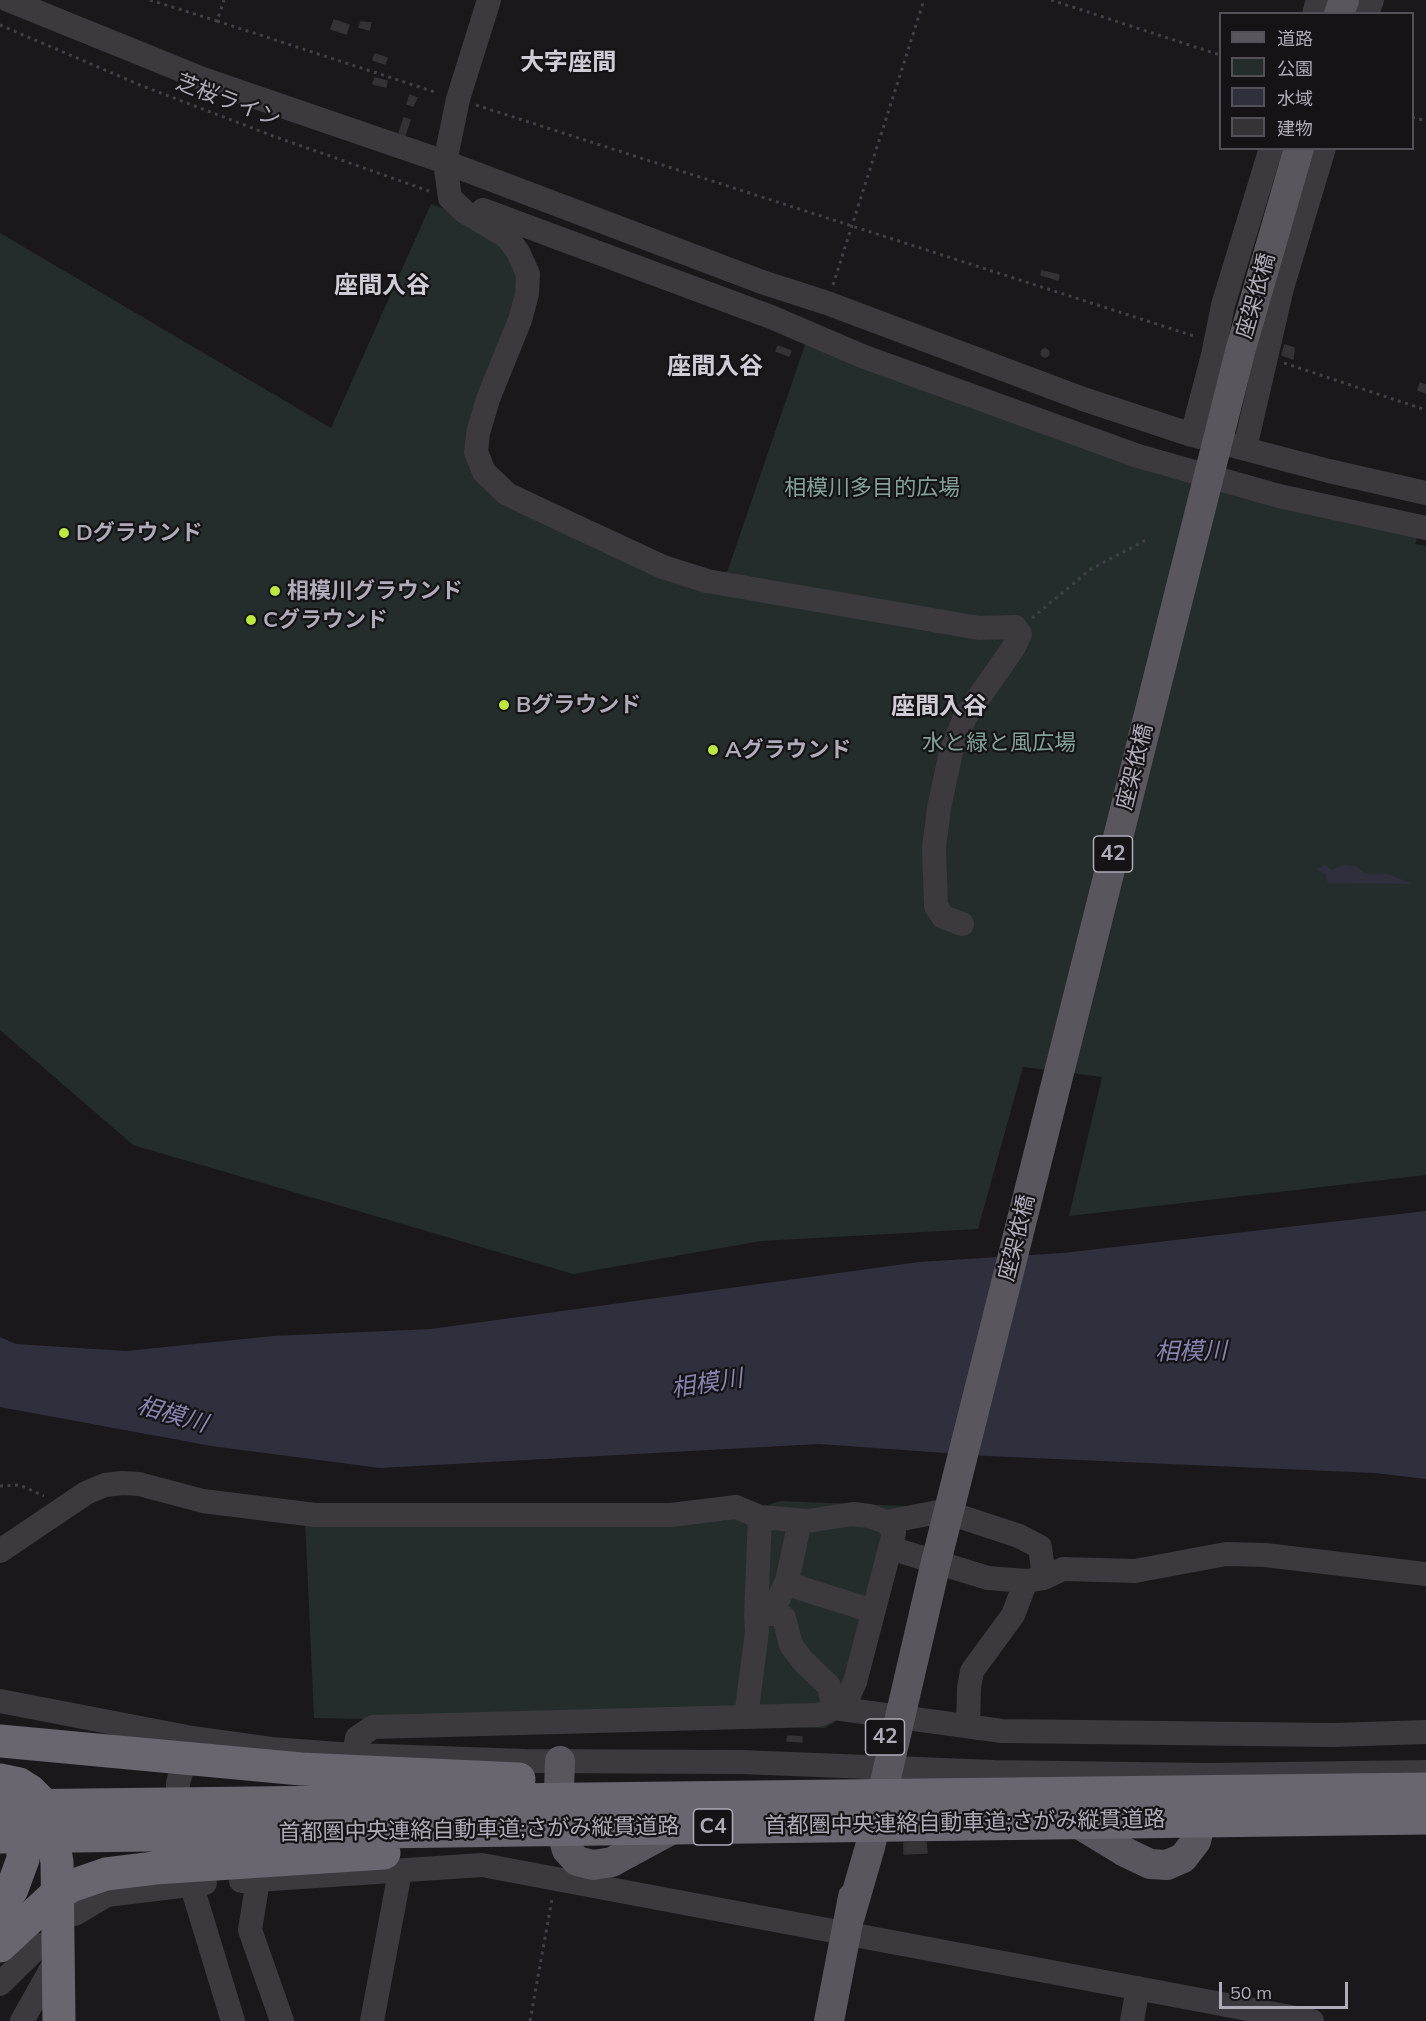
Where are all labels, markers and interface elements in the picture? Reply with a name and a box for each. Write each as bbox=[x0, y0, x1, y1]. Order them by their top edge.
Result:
legend bbox=[1219, 12, 1414, 150]
text: 道路 bbox=[1277, 27, 1313, 50]
district label: 大字座間 bbox=[520, 49, 616, 77]
text: 公園 bbox=[1277, 57, 1313, 80]
street label: 芝桜ライン bbox=[172, 69, 284, 133]
text: 水域 bbox=[1277, 87, 1313, 110]
text: 建物 bbox=[1277, 117, 1313, 140]
street label: 座架依橋 bbox=[1231, 250, 1281, 342]
district label: 座間入谷 bbox=[334, 272, 430, 300]
district label: 座間入谷 bbox=[667, 353, 763, 381]
park label: 相模川多目的広場 bbox=[784, 475, 960, 501]
place label: Dグラウンド bbox=[76, 520, 203, 546]
marker: Dグラウンド bbox=[57, 526, 71, 540]
place label: 相模川グラウンド bbox=[287, 578, 463, 604]
marker: 相模川グラウンド bbox=[268, 584, 282, 598]
place label: Cグラウンド bbox=[263, 607, 388, 633]
marker: Cグラウンド bbox=[244, 613, 258, 627]
place label: Bグラウンド bbox=[516, 692, 641, 718]
district label: 座間入谷 bbox=[891, 693, 987, 721]
marker: Bグラウンド bbox=[497, 698, 511, 712]
street label: 座架依橋 bbox=[1112, 721, 1158, 813]
park label: 水と緑と風広場 bbox=[922, 730, 1076, 756]
place label: Aグラウンド bbox=[725, 737, 851, 763]
marker: Aグラウンド bbox=[706, 743, 720, 757]
road number: 42 bbox=[1094, 836, 1132, 872]
street label: 座架依橋 bbox=[994, 1192, 1040, 1284]
water label: 相模川 bbox=[1155, 1337, 1227, 1367]
water label: 相模川 bbox=[669, 1364, 745, 1404]
water label: 相模川 bbox=[133, 1391, 211, 1439]
road number: 42 bbox=[866, 1719, 904, 1755]
street label: 首都圏中央連絡自動車道;さがみ縦貫道路 bbox=[764, 1806, 1166, 1840]
road number: C4 bbox=[694, 1809, 732, 1845]
street label: 首都圏中央連絡自動車道;さがみ縦貫道路 bbox=[278, 1813, 680, 1847]
scale bar bbox=[1222, 1970, 1351, 2008]
text: 50 m bbox=[1230, 1981, 1272, 2004]

